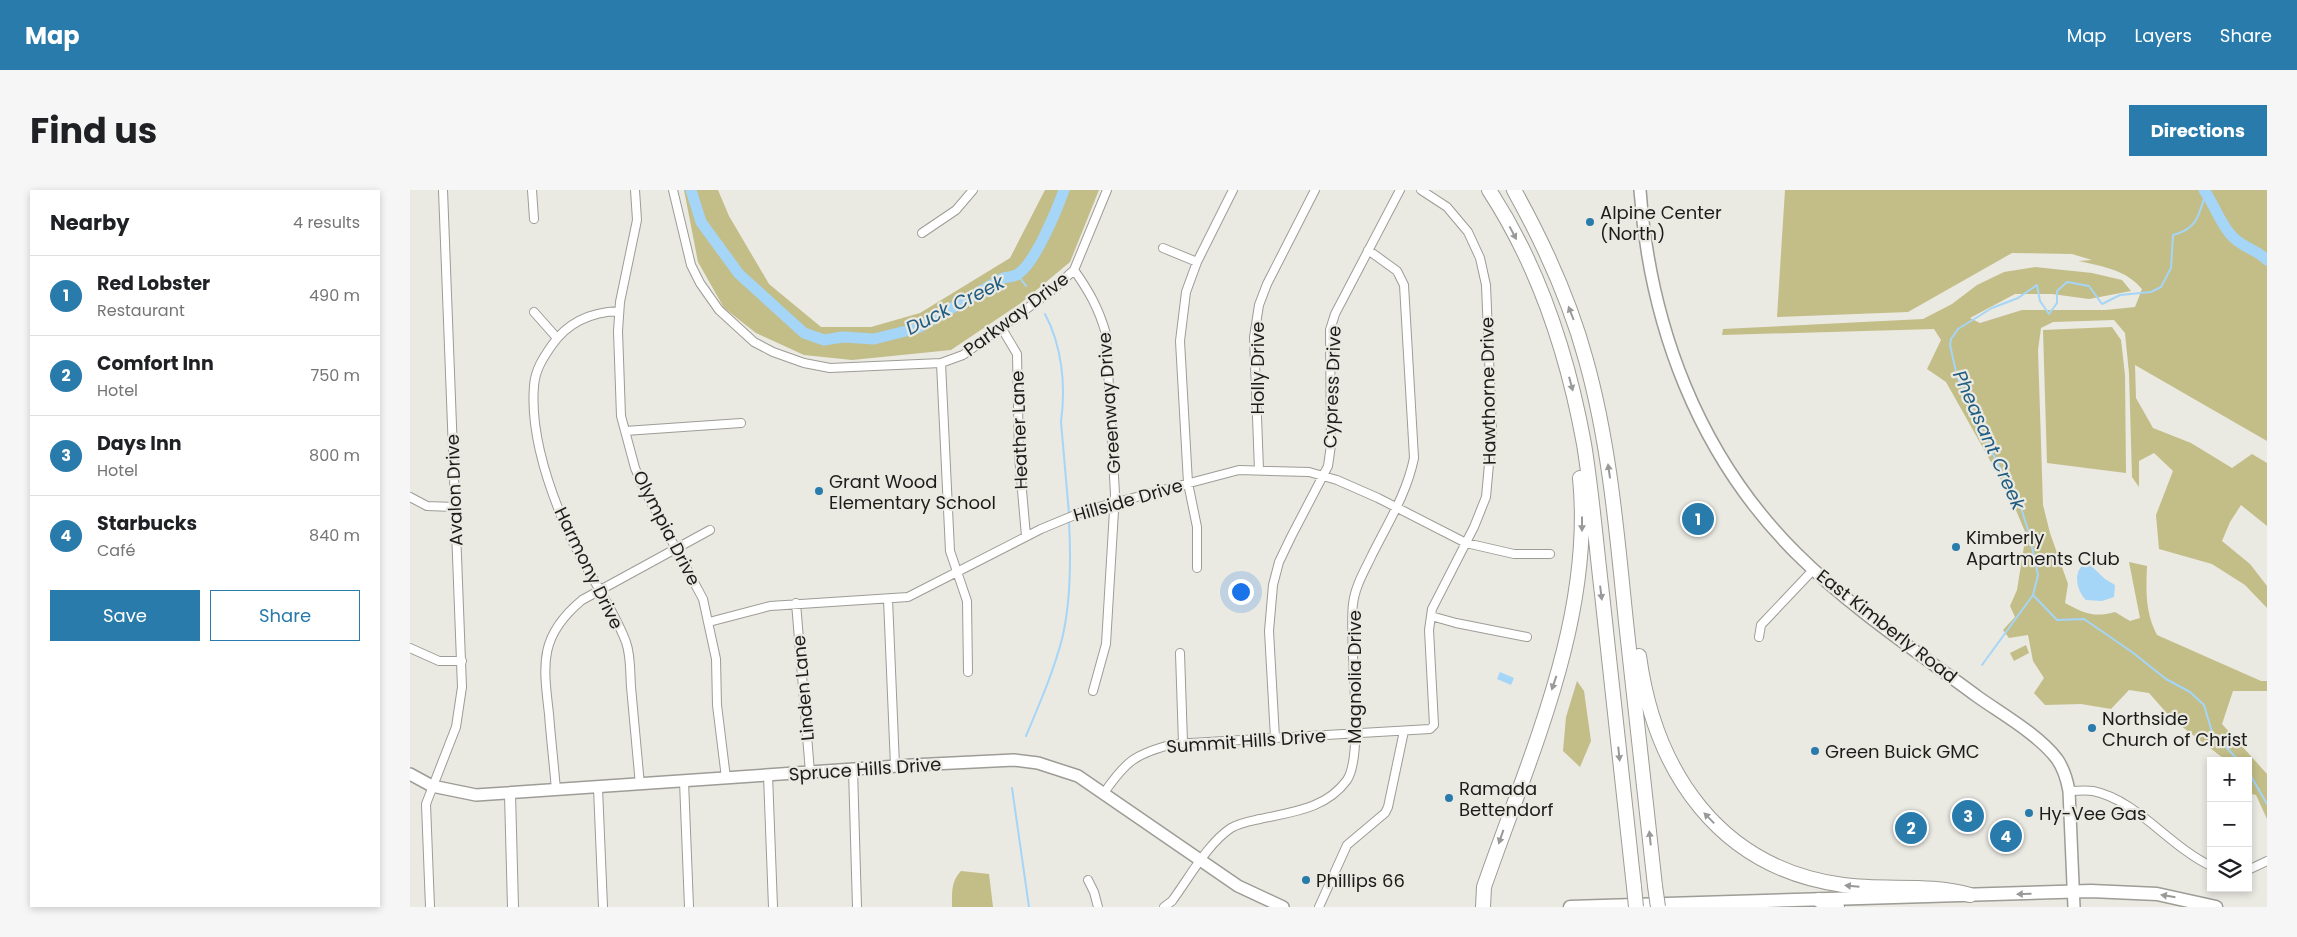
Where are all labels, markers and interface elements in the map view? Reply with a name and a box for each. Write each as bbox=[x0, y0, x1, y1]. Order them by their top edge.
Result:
text: Map bbox=[25, 19, 80, 52]
text: Map bbox=[2067, 23, 2107, 48]
text: Layers bbox=[2135, 23, 2192, 48]
text: Share bbox=[2220, 23, 2272, 48]
button: Directions bbox=[2129, 105, 2267, 156]
text: Find us bbox=[30, 106, 157, 155]
place label: Alpine Center (North) bbox=[1600, 200, 1722, 246]
text: Nearby bbox=[50, 208, 130, 237]
text: 4 results bbox=[293, 211, 360, 234]
marker: Alpine Center (North) bbox=[1584, 216, 1596, 228]
one-way arrow bbox=[1509, 225, 1517, 240]
street label: Parkway Drive bbox=[958, 266, 1074, 362]
water label: Duck Creek bbox=[901, 268, 1010, 341]
text: Red Lobster bbox=[97, 270, 210, 297]
text: 1 bbox=[63, 284, 69, 307]
text: 490 m bbox=[309, 284, 360, 307]
text: Restaurant bbox=[97, 299, 185, 322]
one-way arrow bbox=[1567, 305, 1575, 320]
street label: Hawthorne Drive bbox=[1474, 317, 1502, 465]
street label: Holly Drive bbox=[1245, 322, 1270, 414]
street label: Cypress Drive bbox=[1317, 325, 1347, 449]
street label: Greenway Drive bbox=[1092, 332, 1126, 474]
text: Comfort Inn bbox=[97, 350, 214, 377]
text: 2 bbox=[61, 364, 71, 387]
text: 750 m bbox=[310, 364, 360, 387]
water label: Pheasant Creek bbox=[1946, 366, 2032, 515]
street label: Heather Lane bbox=[1004, 370, 1034, 490]
one-way arrow bbox=[1567, 377, 1575, 392]
text: Hotel bbox=[97, 379, 138, 402]
text: Days Inn bbox=[97, 430, 182, 457]
street label: Avalon Drive bbox=[440, 434, 468, 546]
text: 3 bbox=[61, 444, 71, 467]
text: 800 m bbox=[309, 444, 360, 467]
text: Hotel bbox=[97, 459, 138, 482]
one-way arrow bbox=[1605, 462, 1613, 478]
street label: Olympia Drive bbox=[627, 466, 707, 590]
place label: Grant Wood Elementary School bbox=[829, 469, 996, 515]
street label: Hillside Drive bbox=[1070, 472, 1186, 528]
marker: Grant Wood Elementary School bbox=[813, 485, 825, 497]
pin: 1 bbox=[1682, 500, 1714, 538]
street label: Harmony Drive bbox=[549, 503, 629, 633]
text: Starbucks bbox=[97, 510, 197, 537]
one-way arrow bbox=[1577, 516, 1585, 532]
text: 4 bbox=[61, 524, 71, 547]
text: 840 m bbox=[309, 524, 360, 547]
place label: Kimberly Apartments Club bbox=[1966, 525, 2120, 571]
text: Café bbox=[97, 539, 135, 562]
marker: Kimberly Apartments Club bbox=[1950, 541, 1962, 553]
street label: East Kimberly Road bbox=[1811, 563, 1963, 689]
your location bbox=[1228, 579, 1254, 605]
one-way arrow bbox=[1597, 585, 1605, 601]
button: Save bbox=[50, 590, 200, 641]
button: Share bbox=[210, 590, 360, 641]
street label: Magnolia Drive bbox=[1342, 610, 1367, 744]
street label: Linden Lane bbox=[786, 634, 820, 742]
one-way arrow bbox=[1550, 676, 1558, 691]
place label: Northside Church of Christ bbox=[2102, 706, 2248, 752]
marker: Northside Church of Christ bbox=[2086, 722, 2098, 734]
street label: Summit Hills Drive bbox=[1165, 723, 1327, 759]
place label: Green Buick GMC bbox=[1825, 739, 1980, 764]
marker: Green Buick GMC bbox=[1809, 745, 1821, 757]
one-way arrow bbox=[1615, 746, 1623, 762]
street label: Spruce Hills Drive bbox=[788, 751, 942, 787]
map controls bbox=[2207, 757, 2252, 892]
button: + bbox=[2207, 757, 2252, 802]
place label: Ramada Bettendorf bbox=[1459, 776, 1553, 822]
marker: Ramada Bettendorf bbox=[1443, 792, 1455, 804]
pin: 3 bbox=[1952, 797, 1984, 835]
place label: Hy-Vee Gas bbox=[2039, 801, 2146, 826]
button: − bbox=[2207, 802, 2252, 847]
marker: Hy-Vee Gas bbox=[2023, 807, 2035, 819]
pin: 2 bbox=[1895, 809, 1927, 847]
one-way arrow bbox=[1703, 813, 1715, 825]
pin: 4 bbox=[1990, 817, 2022, 855]
one-way arrow bbox=[1646, 829, 1654, 845]
one-way arrow bbox=[1497, 830, 1505, 845]
button: layers bbox=[2207, 847, 2252, 892]
place label: Phillips 66 bbox=[1316, 868, 1405, 893]
marker: Phillips 66 bbox=[1300, 874, 1312, 886]
one-way arrow bbox=[1844, 882, 1860, 890]
one-way arrow bbox=[2016, 890, 2032, 898]
one-way arrow bbox=[2160, 892, 2176, 900]

